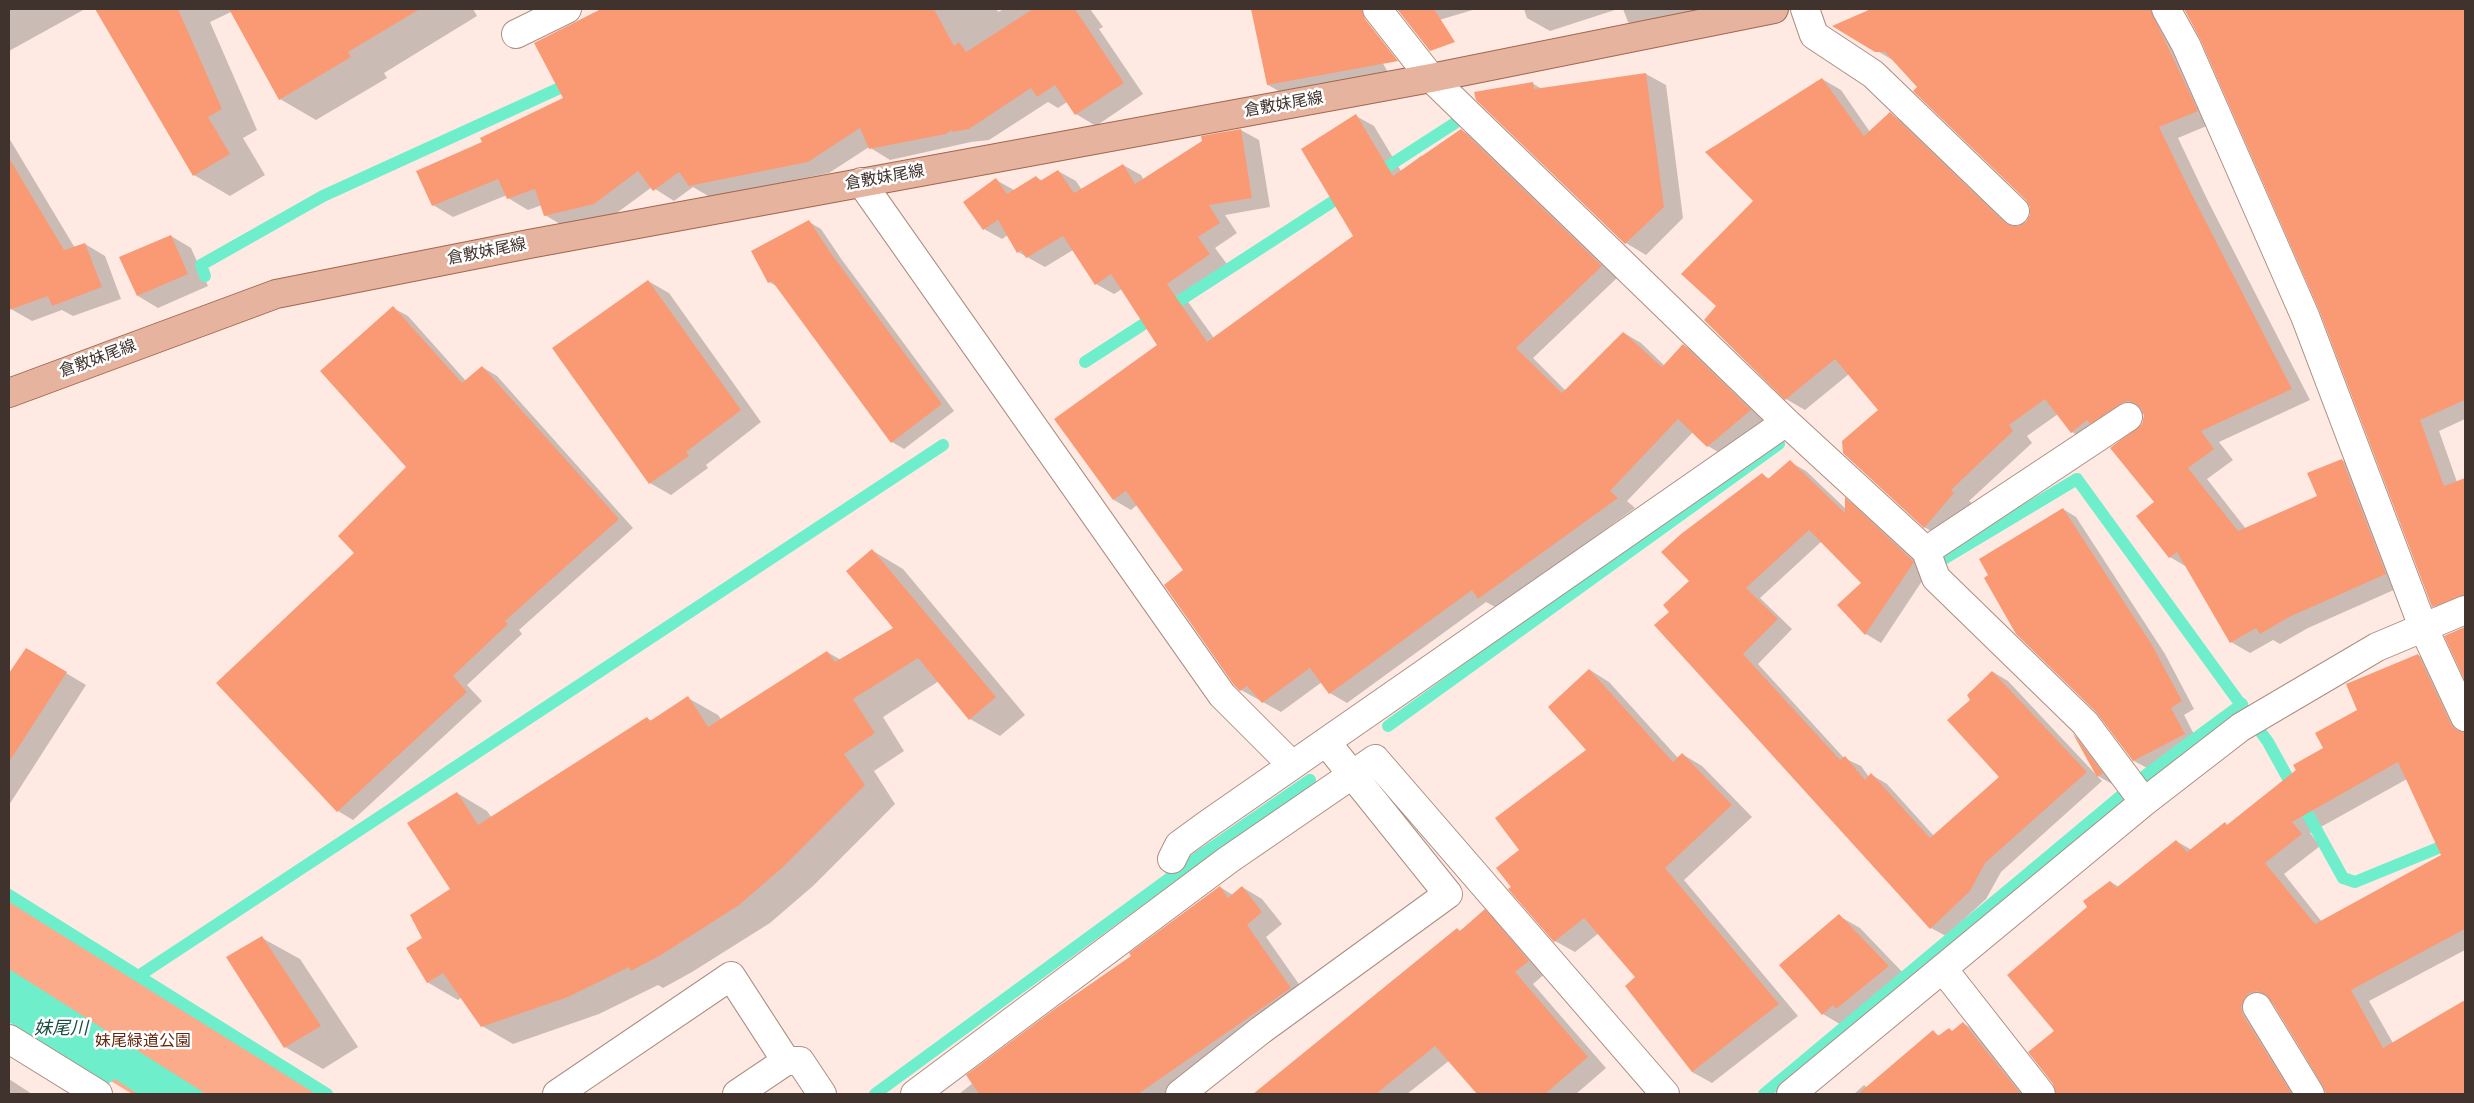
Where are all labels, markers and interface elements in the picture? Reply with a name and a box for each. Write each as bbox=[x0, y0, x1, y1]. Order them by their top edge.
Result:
street label: 倉敷妹尾線 bbox=[1243, 89, 1325, 121]
street label: 倉敷妹尾線 bbox=[844, 162, 926, 194]
street label: 倉敷妹尾線 bbox=[446, 235, 528, 269]
street label: 倉敷妹尾線 bbox=[57, 336, 139, 382]
water label: 妹尾川 bbox=[34, 1018, 88, 1040]
park label: 妹尾緑道公園 bbox=[95, 1032, 191, 1052]

